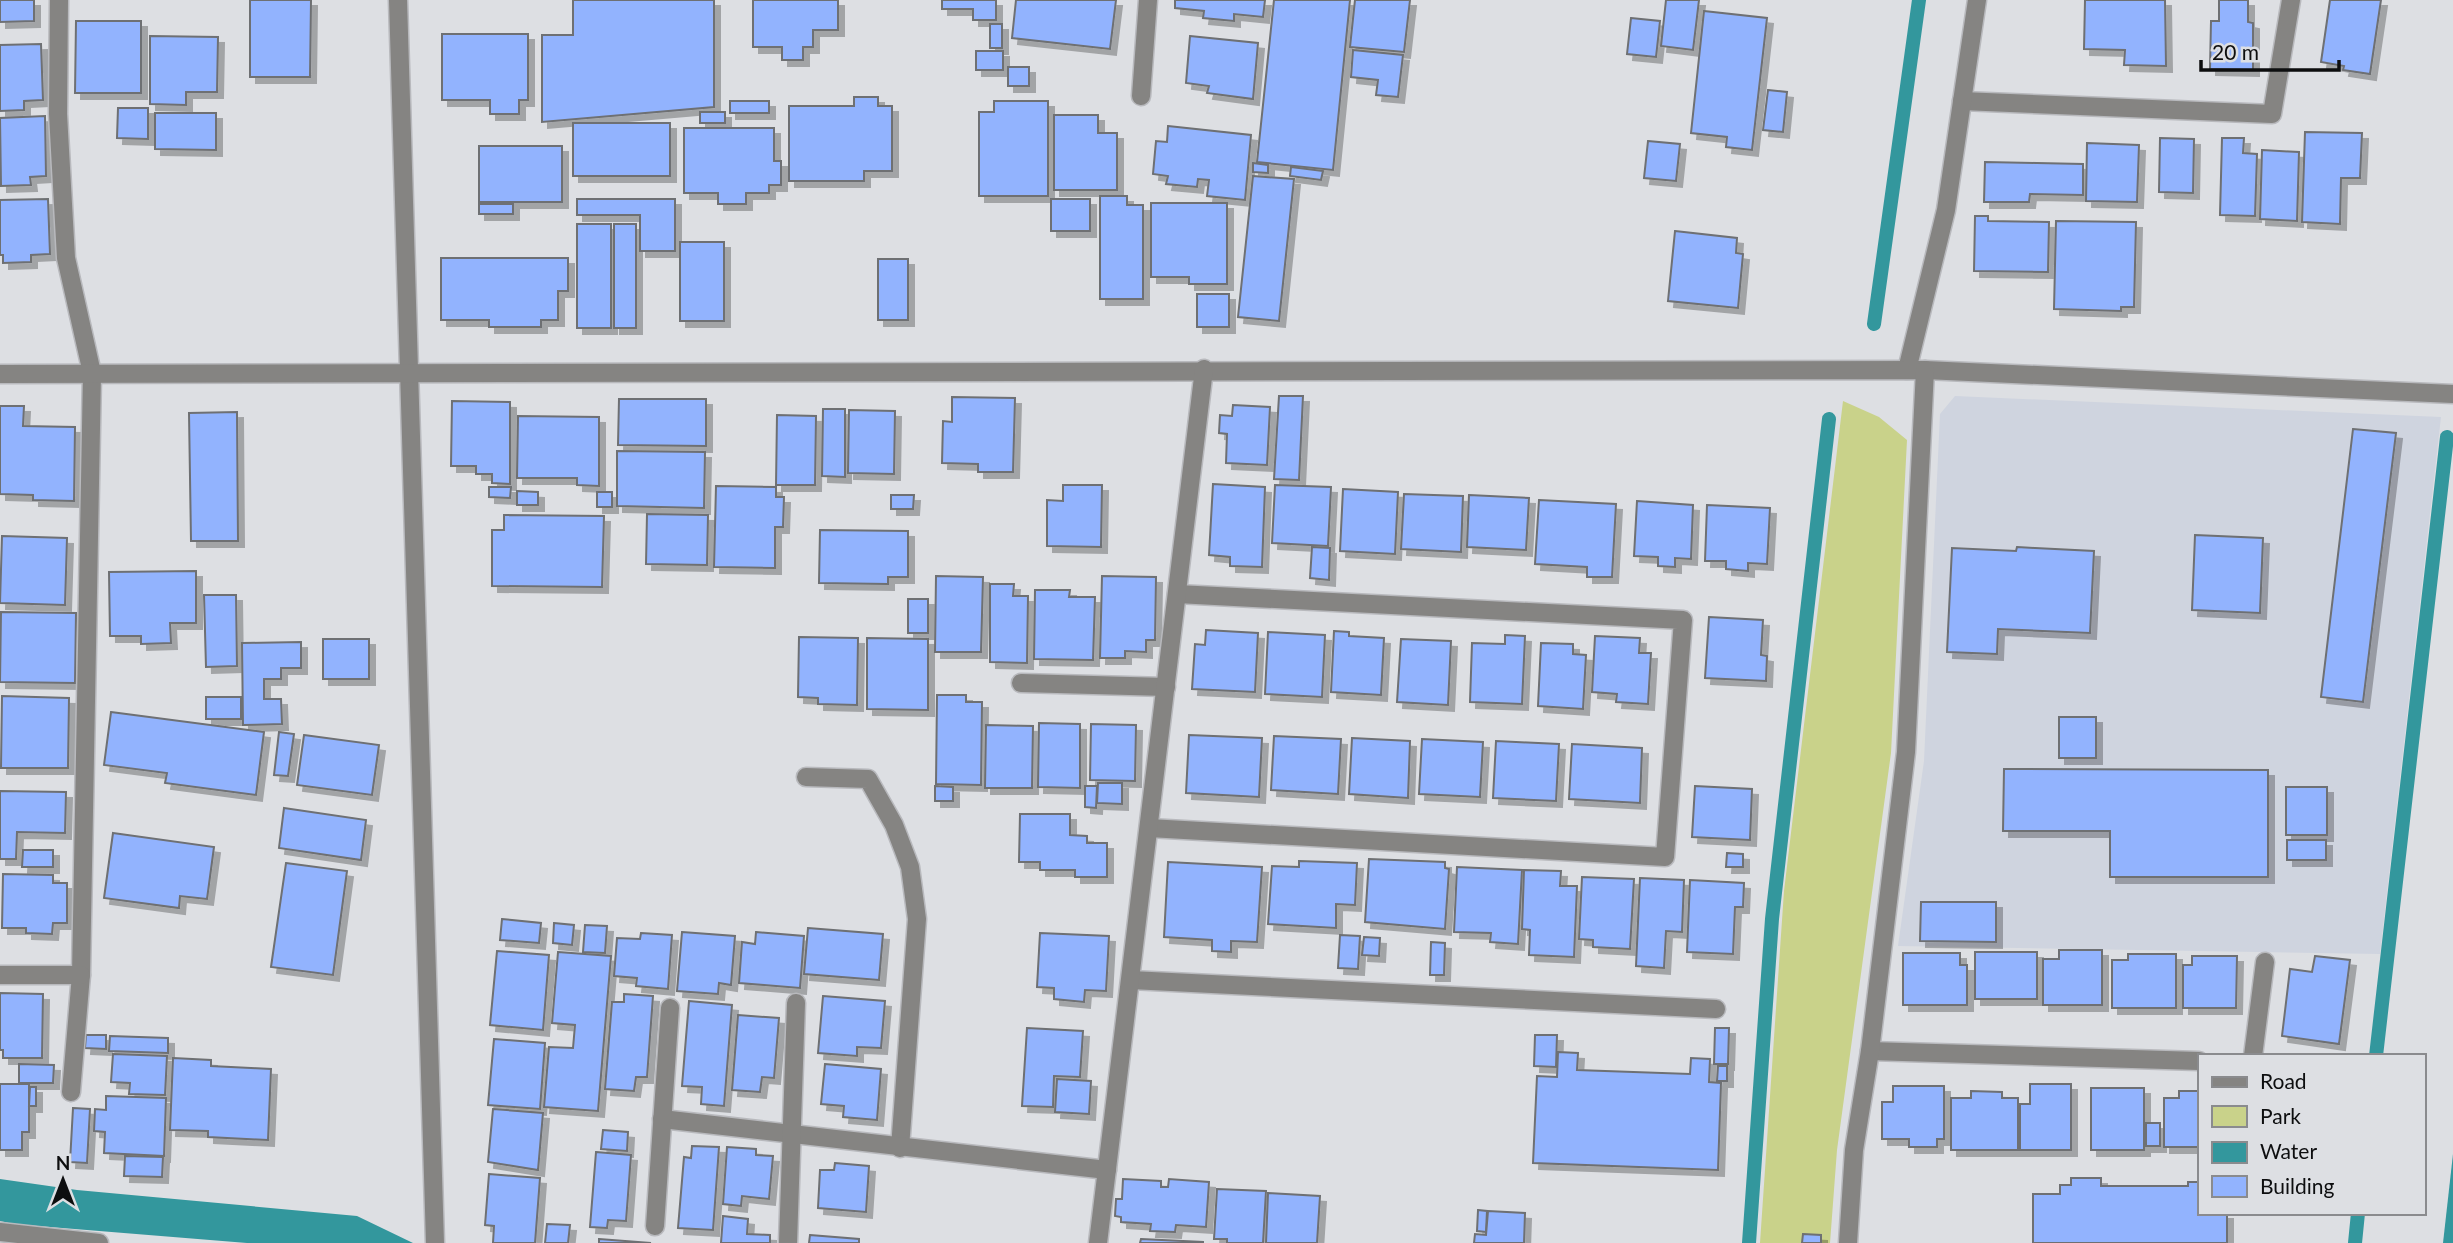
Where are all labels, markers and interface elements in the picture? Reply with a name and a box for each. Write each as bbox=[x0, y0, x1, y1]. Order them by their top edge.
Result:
scale bar bbox=[2201, 28, 2339, 72]
text: 20 m bbox=[2212, 39, 2259, 64]
legend bbox=[2198, 1054, 2425, 1215]
text: Road bbox=[2260, 1068, 2307, 1093]
text: Park bbox=[2260, 1103, 2301, 1128]
text: Water bbox=[2260, 1138, 2317, 1163]
north arrow bbox=[28, 1145, 98, 1215]
text: N bbox=[56, 1151, 70, 1174]
text: Building bbox=[2260, 1173, 2335, 1198]

